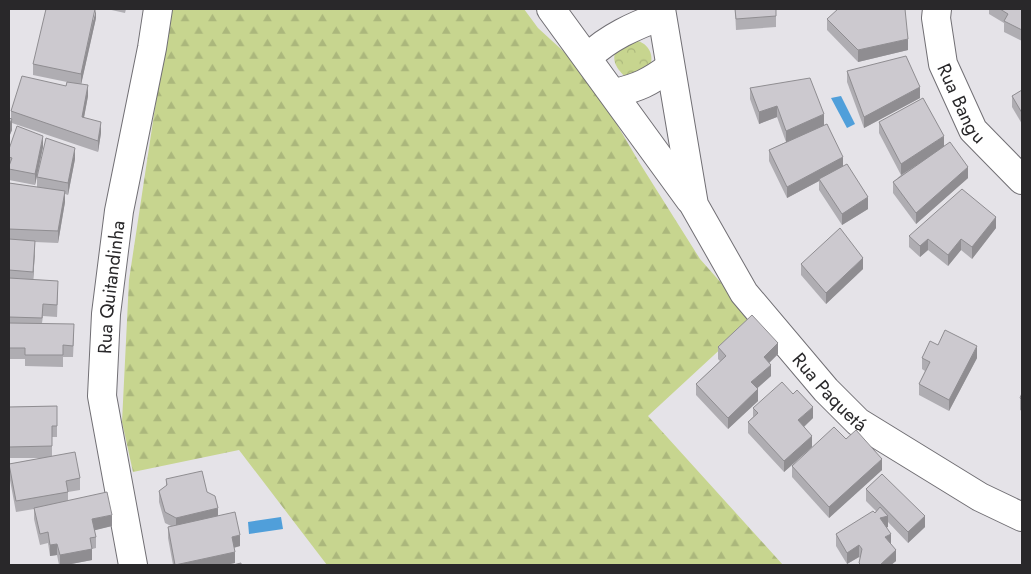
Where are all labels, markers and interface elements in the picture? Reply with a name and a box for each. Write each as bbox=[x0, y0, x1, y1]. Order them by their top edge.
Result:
street label: Rua Bangu bbox=[930, 59, 992, 150]
street label: Rua Quitandinha bbox=[91, 219, 132, 355]
street label: Rua Paquetá bbox=[786, 347, 872, 438]

